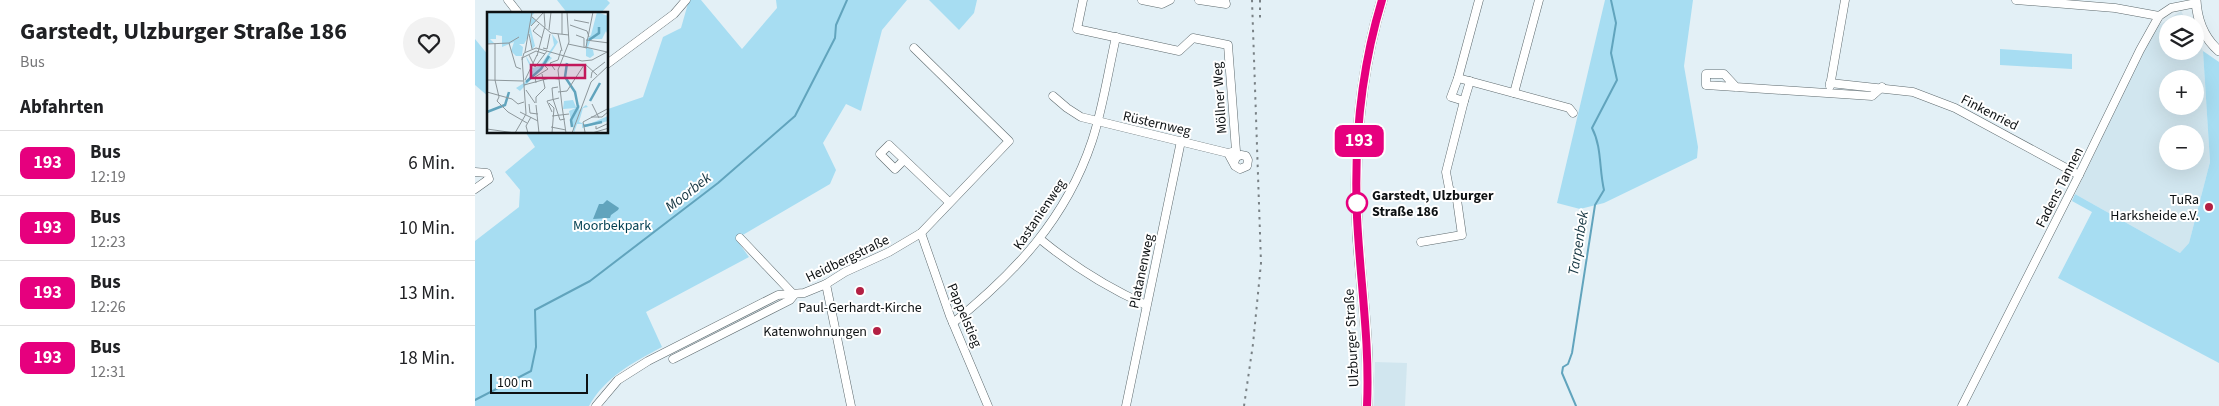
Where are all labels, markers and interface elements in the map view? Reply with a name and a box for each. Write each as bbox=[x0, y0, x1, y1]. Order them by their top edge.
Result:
inset map bbox=[487, 12, 609, 134]
text: Garstedt, Ulzburger Straße 186 bbox=[20, 14, 347, 49]
map controls bbox=[2159, 15, 2204, 170]
button: layers bbox=[2159, 15, 2204, 60]
button: heart bbox=[403, 17, 455, 69]
text: Bus bbox=[20, 51, 45, 73]
street label: Möllner Weg bbox=[1208, 61, 1232, 135]
button: + bbox=[2159, 70, 2204, 115]
street label: Finkenried bbox=[1957, 90, 2022, 136]
text: Abfahrten bbox=[20, 94, 104, 121]
street label: Rüsternweg bbox=[1121, 106, 1193, 141]
line badge: 193 bbox=[1330, 125, 1388, 157]
button: − bbox=[2159, 125, 2204, 170]
text: 193 bbox=[1345, 128, 1373, 153]
text: Bus bbox=[90, 139, 121, 166]
street label: Fadens Tannen bbox=[2031, 144, 2089, 231]
text: 193 bbox=[33, 150, 62, 175]
text: 6 Min. bbox=[408, 150, 455, 177]
text: 12:19 bbox=[90, 166, 126, 188]
water label: Moorbek bbox=[661, 167, 717, 217]
street label: Kastanienweg bbox=[1009, 175, 1071, 254]
place label: Garstedt, Ulzburger Straße 186 bbox=[1372, 186, 1494, 222]
place label: TuRa Harksheide e.V. bbox=[2110, 190, 2199, 226]
marker: Garstedt, Ulzburger Straße 186 bbox=[1346, 192, 1368, 214]
marker: TuRa Harksheide e.V. bbox=[2203, 201, 2215, 213]
text: Bus bbox=[90, 204, 121, 231]
water label: Tarpenbek bbox=[1563, 208, 1594, 277]
text: 193 bbox=[33, 215, 62, 240]
text: 10 Min. bbox=[399, 215, 455, 242]
park label: Moorbekpark bbox=[573, 216, 651, 236]
street label: Heidbergstraße bbox=[802, 230, 893, 288]
text: 12:23 bbox=[90, 231, 126, 253]
street label: Platanenweg bbox=[1124, 232, 1160, 310]
text: Bus bbox=[90, 269, 121, 296]
text: 193 bbox=[33, 280, 62, 305]
text: 13 Min. bbox=[399, 280, 455, 307]
street label: Pappelstieg bbox=[942, 280, 987, 351]
marker: Paul-Gerhardt-Kirche bbox=[854, 285, 866, 297]
street label: Ulzburger Straße bbox=[1339, 288, 1365, 388]
text: 12:26 bbox=[90, 296, 126, 318]
place label: Paul-Gerhardt-Kirche bbox=[798, 298, 922, 318]
place label: Katenwohnungen bbox=[763, 322, 867, 342]
marker: Katenwohnungen bbox=[871, 325, 883, 337]
text: Bus bbox=[90, 334, 121, 361]
text: 193 bbox=[33, 345, 62, 370]
text: 18 Min. bbox=[399, 345, 455, 372]
text: 12:31 bbox=[90, 361, 126, 383]
scale bar bbox=[490, 371, 587, 394]
text: 100 m bbox=[497, 373, 532, 393]

